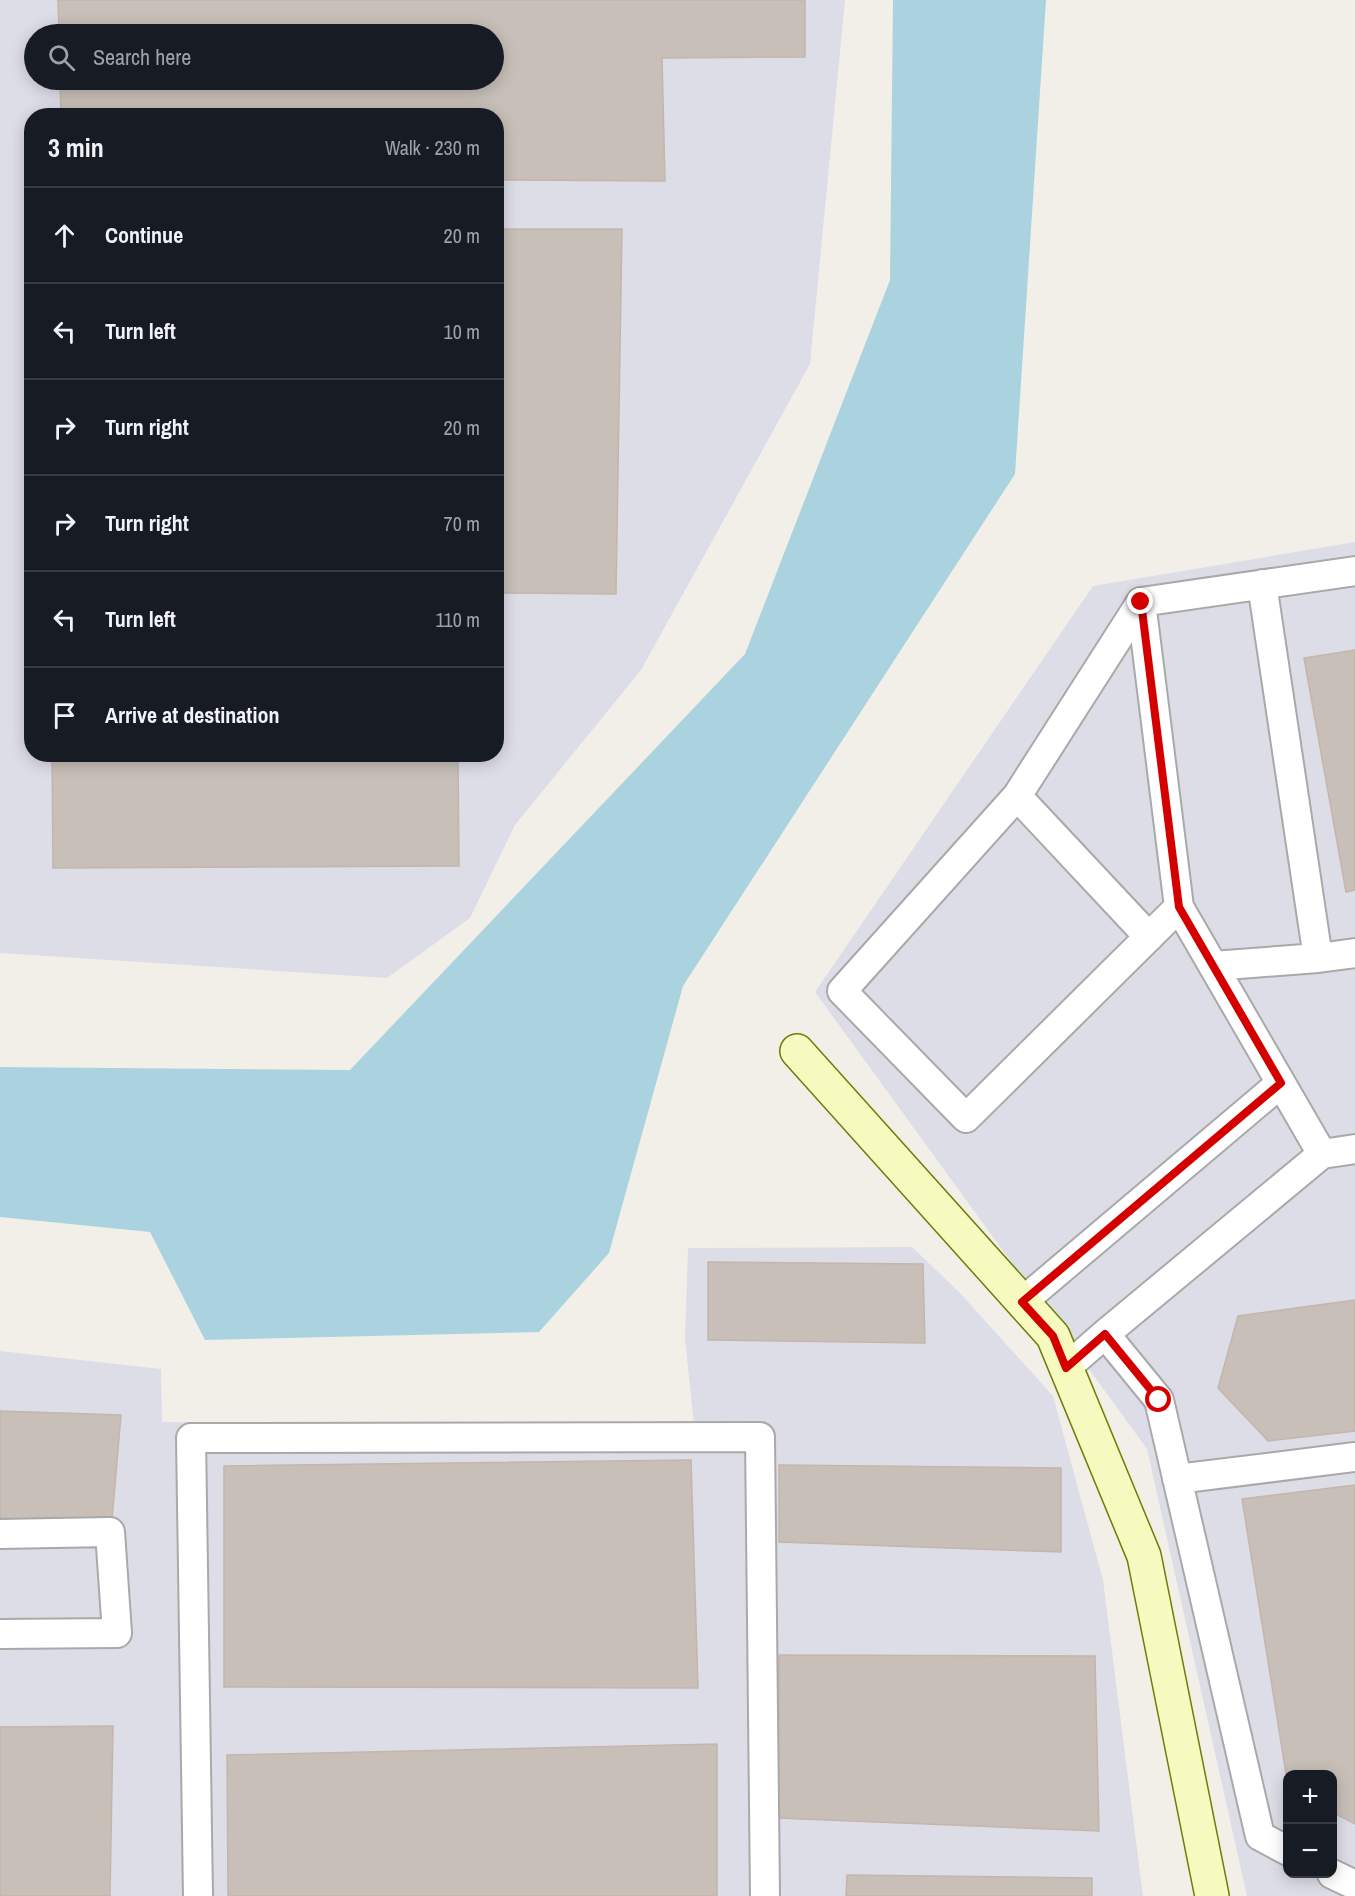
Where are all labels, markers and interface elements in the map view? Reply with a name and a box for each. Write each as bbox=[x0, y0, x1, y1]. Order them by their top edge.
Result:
search box bbox=[24, 24, 504, 90]
icon: search bbox=[45, 41, 78, 74]
text: Search here bbox=[93, 42, 191, 72]
text: 3 min bbox=[48, 130, 104, 165]
text: Walk · 230 m bbox=[385, 134, 480, 161]
icon: ahead bbox=[48, 219, 81, 252]
text: Continue bbox=[105, 220, 183, 250]
text: 20 m bbox=[444, 222, 480, 249]
icon: left bbox=[48, 315, 81, 348]
text: Turn left bbox=[105, 316, 176, 346]
text: 10 m bbox=[444, 318, 480, 345]
icon: right bbox=[48, 411, 81, 444]
text: Turn right bbox=[105, 412, 189, 442]
text: 20 m bbox=[444, 414, 480, 441]
icon: right bbox=[48, 507, 81, 540]
text: Turn right bbox=[105, 508, 189, 538]
text: 70 m bbox=[444, 510, 480, 537]
route end bbox=[1127, 588, 1153, 614]
icon: left bbox=[48, 603, 81, 636]
text: Turn left bbox=[105, 604, 176, 634]
text: 110 m bbox=[436, 606, 480, 633]
icon: arrive bbox=[48, 699, 81, 732]
text: Arrive at destination bbox=[105, 700, 279, 730]
route start bbox=[1145, 1386, 1171, 1412]
map controls bbox=[1283, 1770, 1337, 1878]
button: + bbox=[1283, 1770, 1337, 1824]
button: − bbox=[1283, 1824, 1337, 1878]

